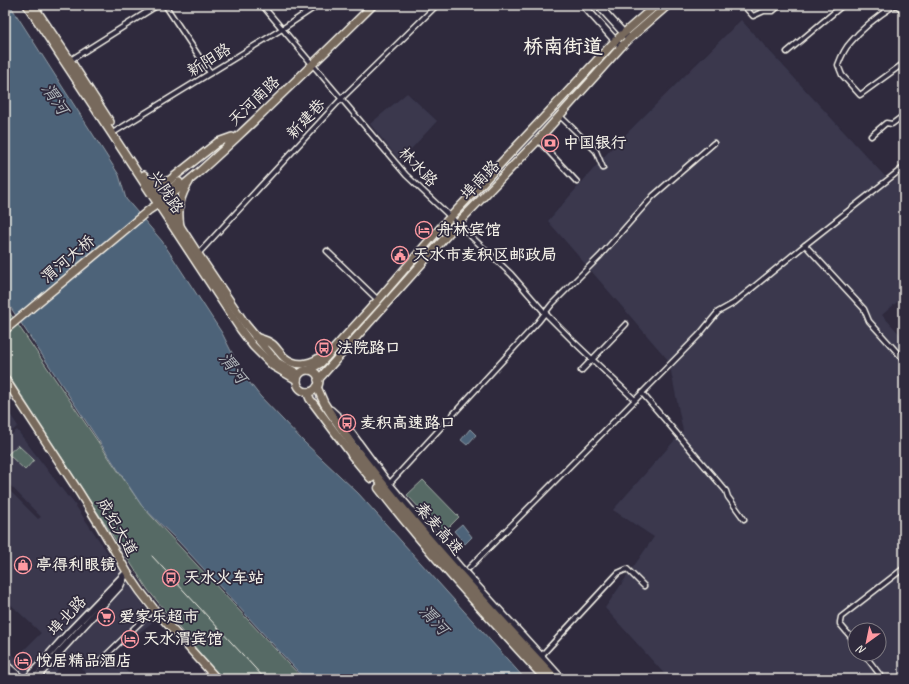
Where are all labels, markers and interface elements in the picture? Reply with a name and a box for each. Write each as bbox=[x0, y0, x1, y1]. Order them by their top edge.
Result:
district label: 桥南街道 bbox=[523, 34, 603, 59]
street label: 新阳路 bbox=[183, 39, 235, 81]
street label: 天河南路 bbox=[224, 72, 284, 130]
water label: 渭河 bbox=[37, 79, 75, 121]
street label: 新建巷 bbox=[282, 95, 330, 143]
bank icon: 中国银行 bbox=[540, 133, 560, 153]
place label: 中国银行 bbox=[563, 133, 627, 153]
street label: 林水路 bbox=[394, 143, 442, 191]
street label: 埠南路 bbox=[456, 156, 504, 204]
street label: 兴陇路 bbox=[144, 167, 188, 217]
hotel icon: 舟林宾馆 bbox=[414, 220, 434, 240]
place label: 舟林宾馆 bbox=[437, 220, 501, 240]
street label: 渭河大桥 bbox=[37, 231, 99, 287]
public building icon: 天水市麦积区邮政局 bbox=[390, 245, 410, 265]
place label: 天水市麦积区邮政局 bbox=[413, 245, 557, 265]
bus stop icon: 法院路口 bbox=[314, 338, 334, 358]
place label: 法院路口 bbox=[337, 338, 401, 358]
water label: 渭河 bbox=[214, 348, 254, 390]
bus stop icon: 麦积高速路口 bbox=[337, 413, 357, 433]
place label: 麦积高速路口 bbox=[360, 413, 456, 433]
street label: 成纪大道 bbox=[92, 494, 142, 560]
street label: 秦麦高速 bbox=[410, 498, 468, 560]
shop icon: 亭得利眼镜 bbox=[13, 555, 33, 575]
place label: 亭得利眼镜 bbox=[36, 555, 116, 575]
bus stop icon: 天水火车站 bbox=[161, 568, 181, 588]
place label: 天水火车站 bbox=[184, 568, 264, 588]
street label: 埠北路 bbox=[43, 592, 91, 640]
water label: 渭河 bbox=[415, 600, 455, 642]
supermarket icon: 爱家乐超市 bbox=[96, 607, 116, 627]
place label: 爱家乐超市 bbox=[119, 607, 199, 627]
north arrow bbox=[847, 622, 887, 662]
hotel icon: 天水渭宾馆 bbox=[120, 629, 140, 649]
place label: 天水渭宾馆 bbox=[143, 629, 223, 649]
text: N bbox=[853, 641, 868, 658]
hotel icon: 悦居精品酒店 bbox=[13, 651, 33, 671]
place label: 悦居精品酒店 bbox=[36, 651, 132, 671]

